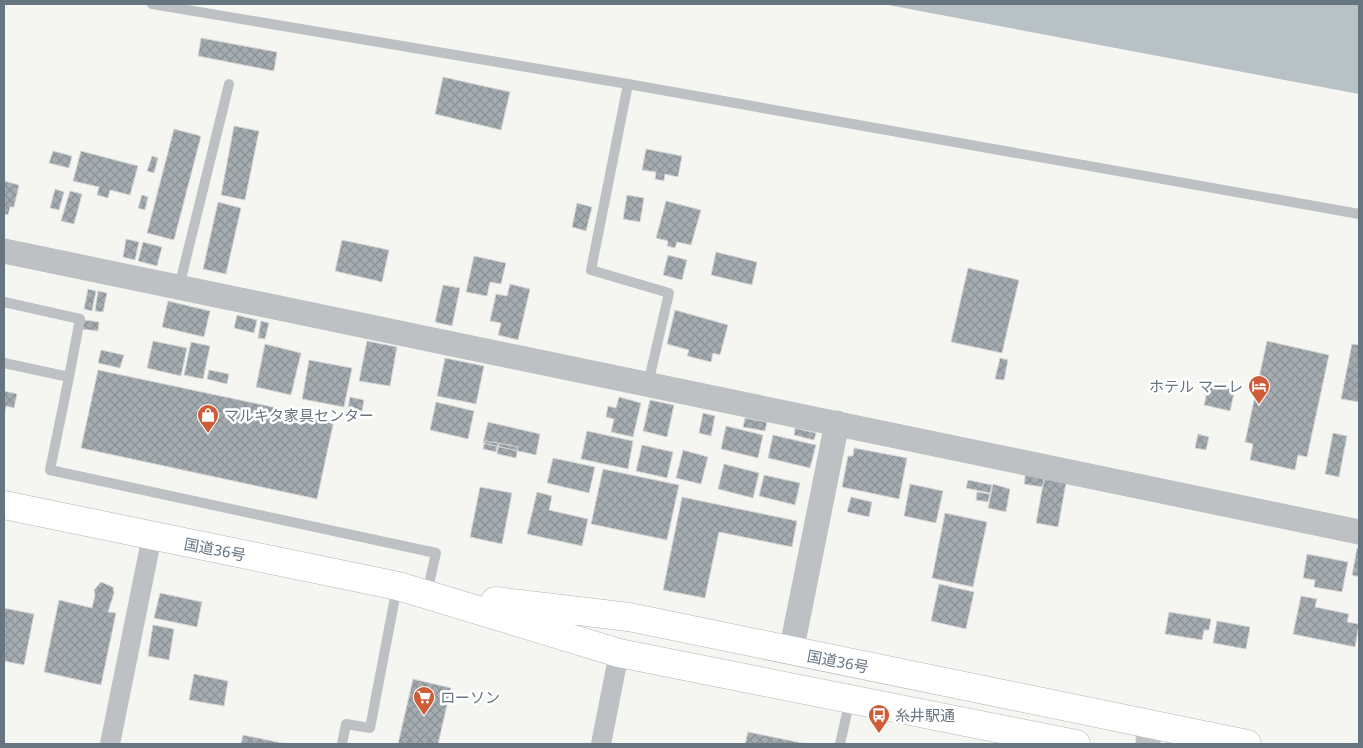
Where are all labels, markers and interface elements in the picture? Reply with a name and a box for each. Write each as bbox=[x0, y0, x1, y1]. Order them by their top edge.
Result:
hotel icon: ホテル マーレ bbox=[1247, 374, 1271, 405]
place label: ホテル マーレ bbox=[1149, 376, 1243, 396]
shop icon: マルキタ家具センター bbox=[196, 403, 220, 434]
place label: マルキタ家具センター bbox=[224, 405, 374, 425]
street label: 国道36号 bbox=[183, 533, 247, 565]
street label: 国道36号 bbox=[806, 645, 870, 677]
supermarket icon: ローソン bbox=[412, 685, 436, 716]
place label: ローソン bbox=[440, 687, 500, 707]
bus stop icon: 糸井駅通 bbox=[867, 703, 891, 734]
place label: 糸井駅通 bbox=[895, 705, 955, 725]

